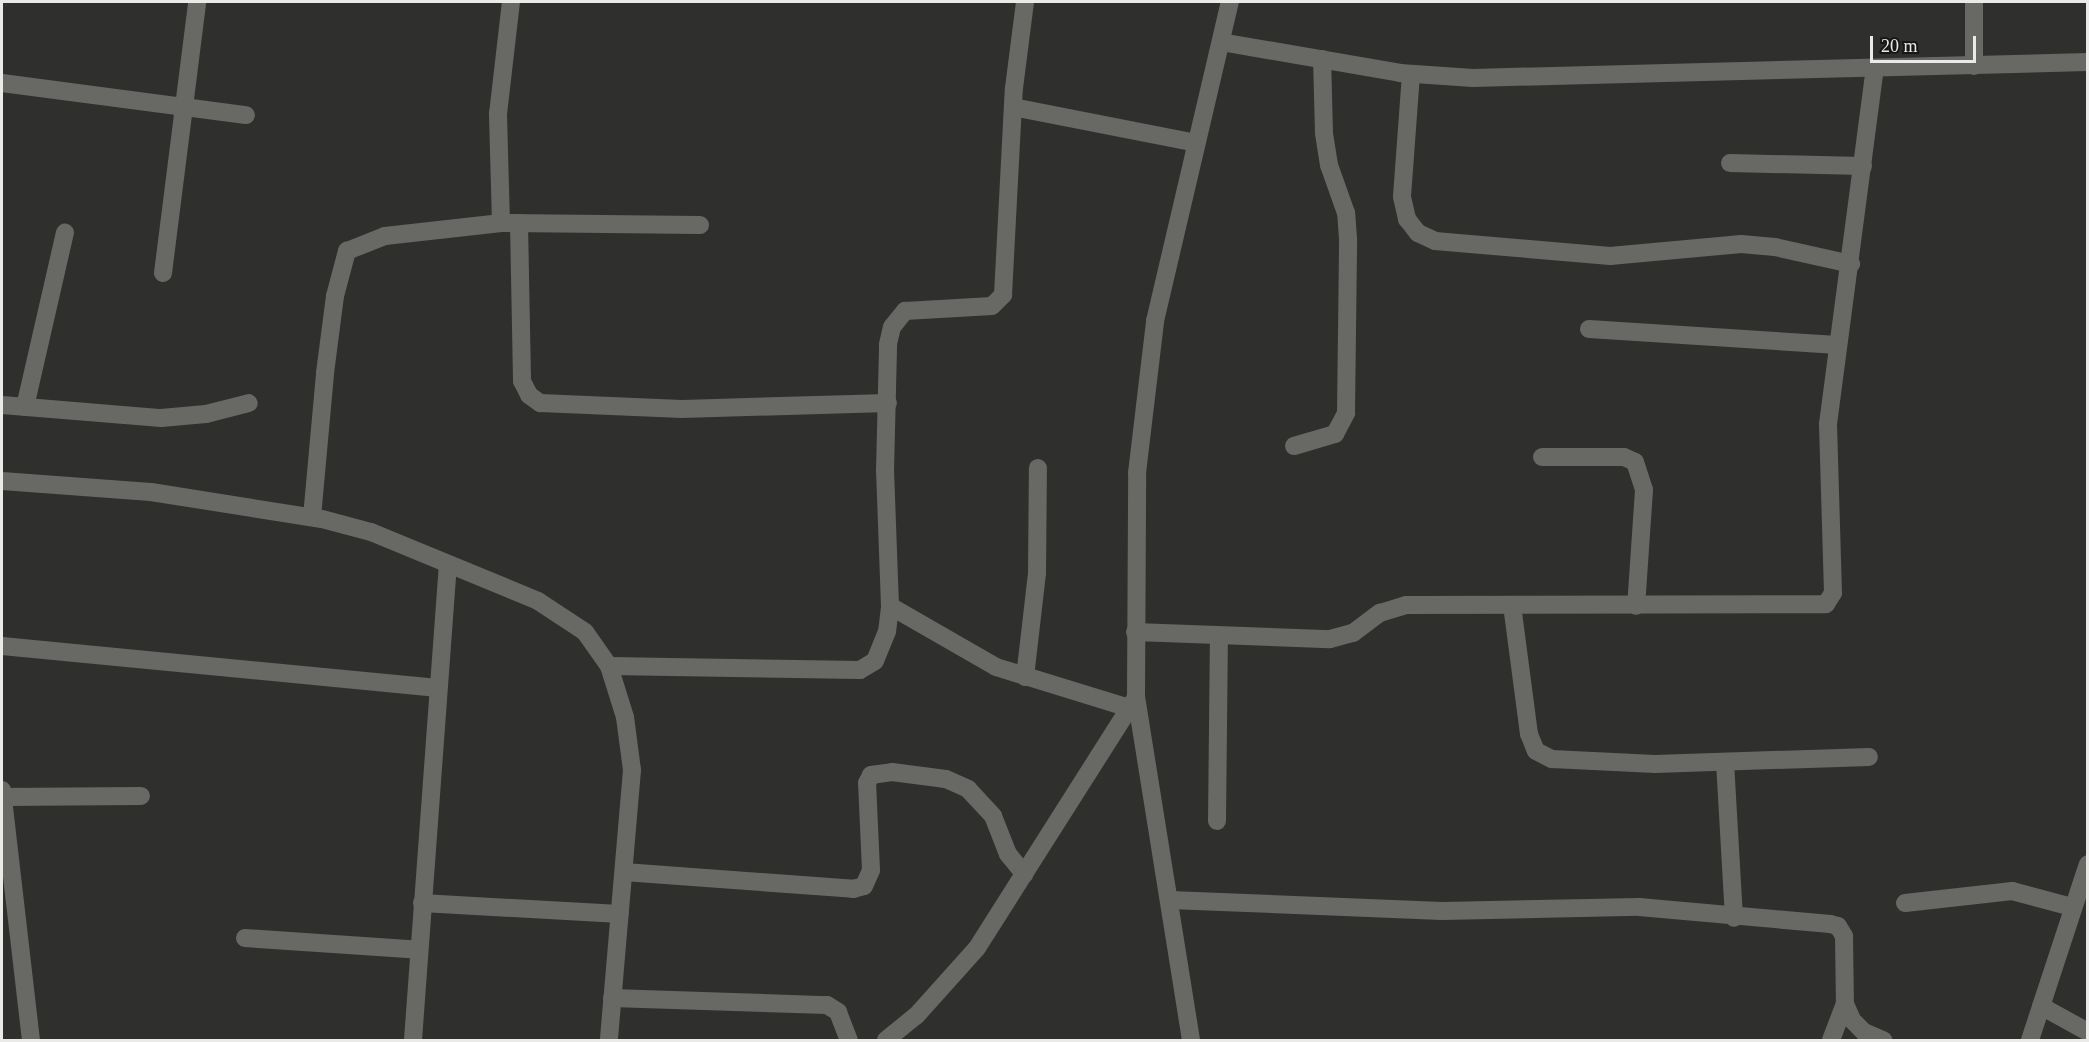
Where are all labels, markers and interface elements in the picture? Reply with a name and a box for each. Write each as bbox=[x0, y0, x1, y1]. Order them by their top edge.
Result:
scale bar bbox=[1873, 24, 1980, 62]
text: 20 m bbox=[1881, 36, 1918, 56]

